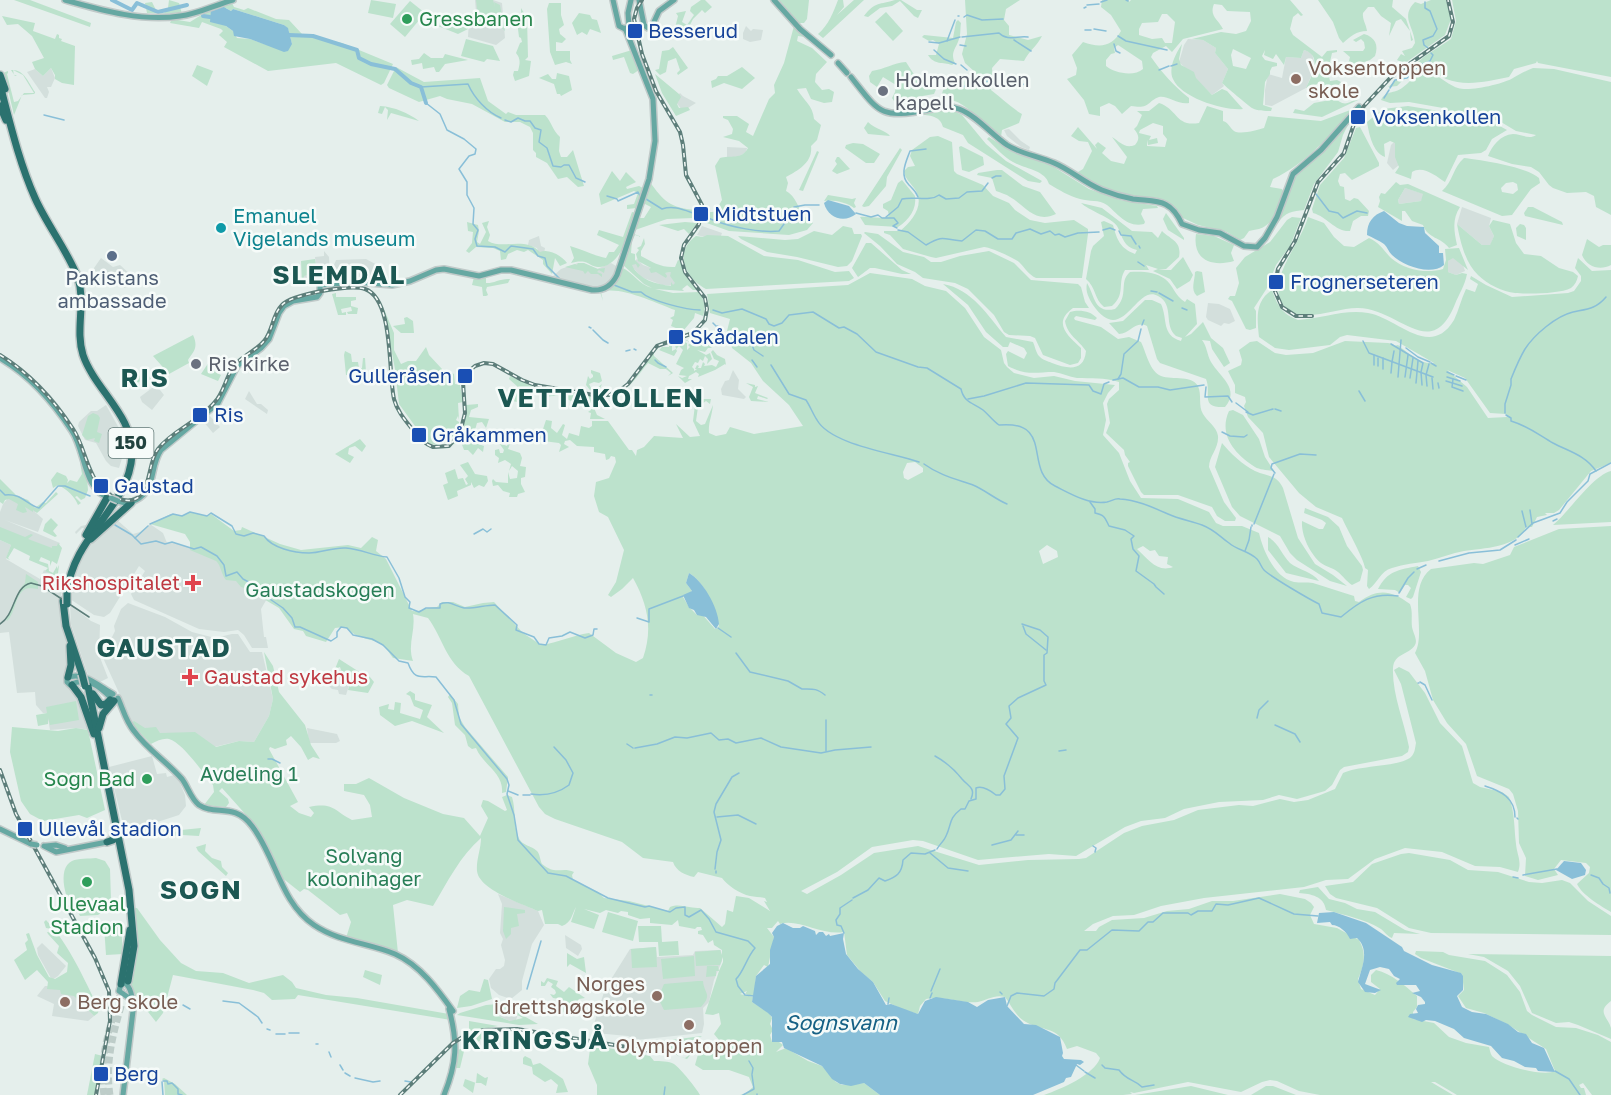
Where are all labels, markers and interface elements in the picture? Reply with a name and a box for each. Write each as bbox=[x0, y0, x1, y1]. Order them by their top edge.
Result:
place label: Gressbanen bbox=[419, 6, 533, 30]
marker: Gressbanen bbox=[400, 12, 414, 26]
place label: Besserud bbox=[648, 18, 738, 42]
marker: Besserud bbox=[626, 22, 644, 40]
place label: Voksentoppen skole bbox=[1308, 55, 1446, 102]
place label: Holmenkollen kapell bbox=[895, 67, 1030, 114]
marker: Voksentoppen skole bbox=[1289, 72, 1303, 86]
marker: Holmenkollen kapell bbox=[876, 84, 890, 98]
place label: Voksenkollen bbox=[1372, 104, 1501, 128]
marker: Voksenkollen bbox=[1349, 108, 1367, 126]
place label: Midtstuen bbox=[714, 201, 811, 225]
place label: Emanuel Vigelands museum bbox=[233, 203, 415, 250]
marker: Midtstuen bbox=[692, 205, 710, 223]
marker: Emanuel Vigelands museum bbox=[214, 221, 228, 235]
marker: Pakistans ambassade bbox=[105, 249, 119, 263]
district label: SLEMDAL bbox=[272, 259, 406, 290]
place label: Pakistans ambassade bbox=[58, 265, 167, 312]
place label: Frognerseteren bbox=[1290, 269, 1439, 293]
marker: Frognerseteren bbox=[1267, 273, 1285, 291]
place label: Skådalen bbox=[690, 324, 779, 348]
marker: Skådalen bbox=[667, 328, 685, 346]
place label: Ris kirke bbox=[208, 351, 290, 375]
marker: Ris kirke bbox=[189, 357, 203, 371]
district label: RIS bbox=[121, 362, 169, 393]
place label: Gulleråsen bbox=[348, 363, 452, 387]
marker: Gulleråsen bbox=[456, 367, 474, 385]
district label: VETTAKOLLEN bbox=[498, 382, 704, 413]
place label: Ris bbox=[214, 402, 244, 426]
marker: Ris bbox=[191, 406, 209, 424]
place label: Gråkammen bbox=[432, 422, 547, 446]
marker: Gråkammen bbox=[410, 426, 428, 444]
road number: 150 bbox=[108, 428, 154, 458]
place label: Gaustad bbox=[114, 473, 194, 497]
marker: Gaustad bbox=[92, 477, 110, 495]
place label: Rikshospitalet bbox=[41, 570, 180, 594]
marker: Rikshospitalet bbox=[184, 574, 202, 592]
park label: Gaustadskogen bbox=[245, 577, 395, 601]
district label: GAUSTAD bbox=[97, 632, 231, 663]
place label: Gaustad sykehus bbox=[204, 664, 368, 688]
marker: Gaustad sykehus bbox=[181, 668, 199, 686]
park label: Avdeling 1 bbox=[200, 761, 298, 785]
place label: Sogn Bad bbox=[44, 766, 135, 790]
marker: Sogn Bad bbox=[140, 772, 154, 786]
place label: Ullevål stadion bbox=[38, 816, 182, 840]
marker: Ullevål stadion bbox=[16, 820, 34, 838]
park label: Solvang kolonihager bbox=[307, 843, 421, 890]
district label: SOGN bbox=[160, 874, 242, 905]
marker: Ullevaal Stadion bbox=[80, 875, 94, 889]
place label: Ullevaal Stadion bbox=[48, 891, 126, 938]
place label: Norges idrettshøgskole bbox=[494, 971, 645, 1018]
place label: Berg skole bbox=[77, 989, 178, 1013]
marker: Norges idrettshøgskole bbox=[650, 989, 664, 1003]
marker: Berg skole bbox=[58, 995, 72, 1009]
water label: Sognsvann bbox=[785, 1009, 898, 1035]
marker: Olympiatoppen bbox=[682, 1018, 696, 1032]
district label: KRINGSJÅ bbox=[462, 1024, 608, 1055]
place label: Olympiatoppen bbox=[616, 1033, 762, 1057]
place label: Berg bbox=[114, 1061, 159, 1085]
marker: Berg bbox=[92, 1065, 110, 1083]

